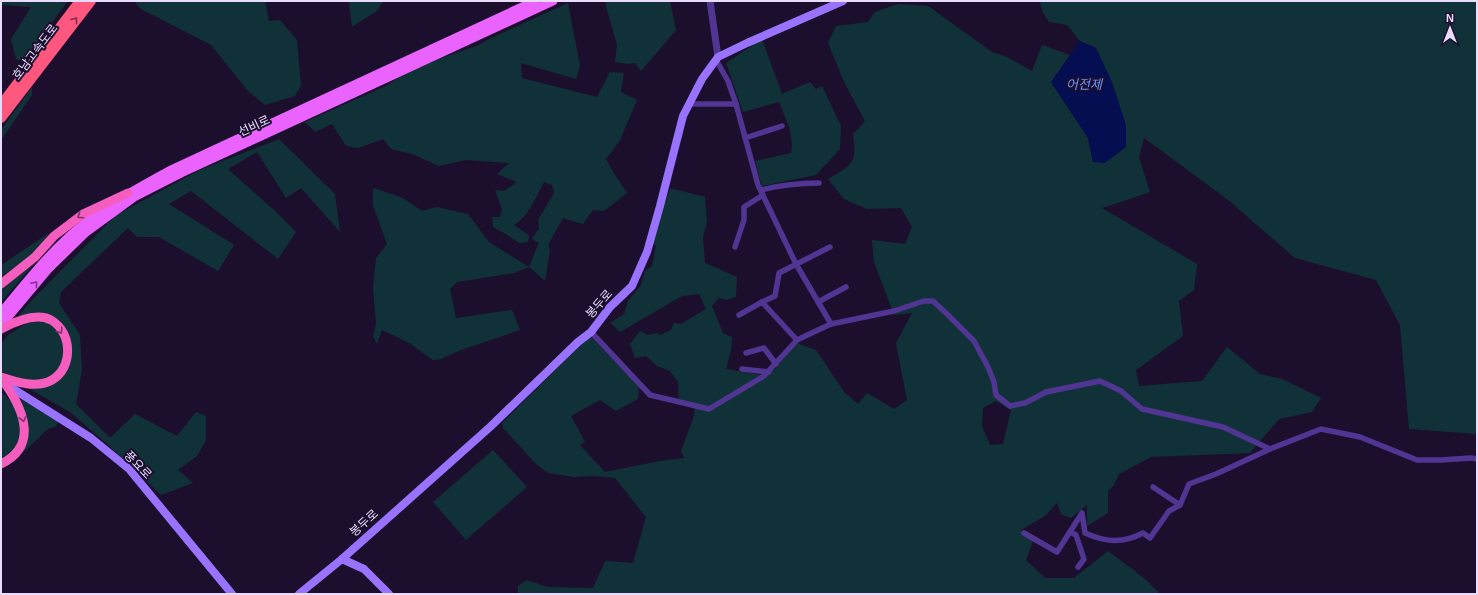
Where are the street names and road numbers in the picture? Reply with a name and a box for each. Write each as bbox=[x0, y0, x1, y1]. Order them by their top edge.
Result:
street label: 호남고속도로 bbox=[9, 21, 61, 83]
street label: 선비로 bbox=[236, 113, 272, 139]
street label: 봉두로 bbox=[583, 287, 615, 321]
street label: 풍요로 bbox=[121, 448, 155, 482]
street label: 봉두로 bbox=[347, 507, 381, 539]

